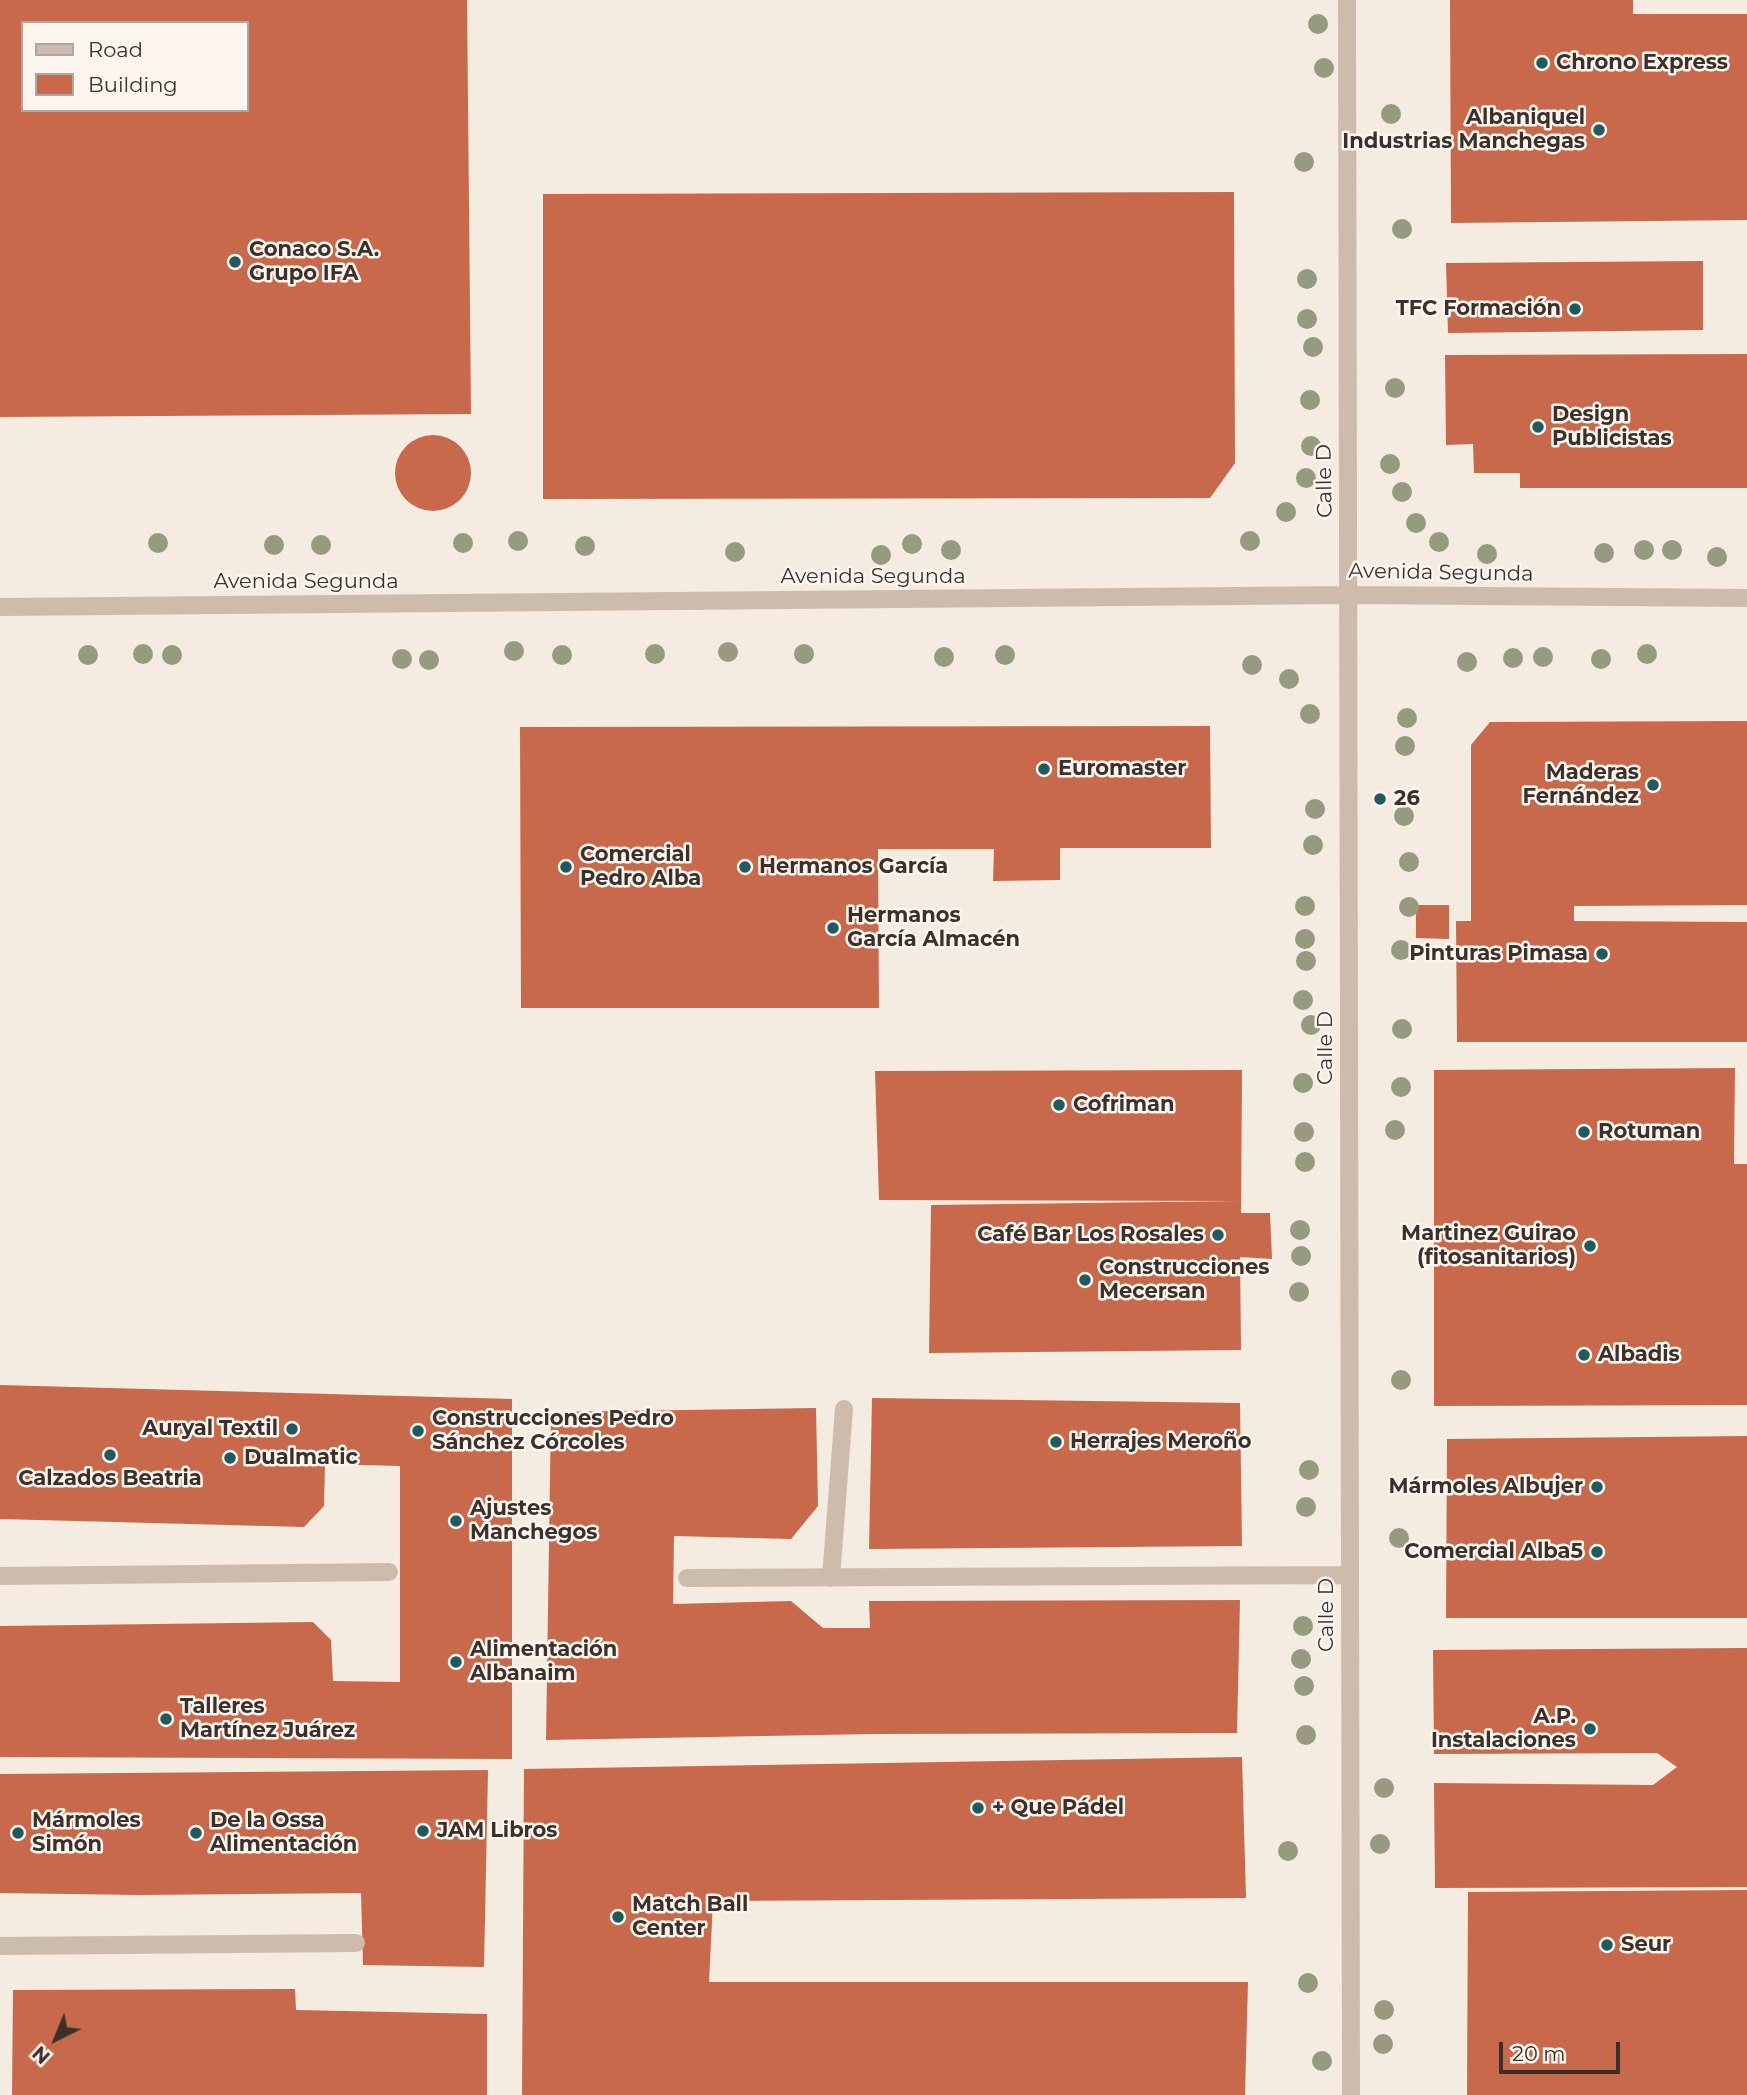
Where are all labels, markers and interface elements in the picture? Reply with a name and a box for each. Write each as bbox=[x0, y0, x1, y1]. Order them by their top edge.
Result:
legend bbox=[21, 21, 248, 112]
text: Road bbox=[88, 37, 143, 62]
place label: Chrono Express bbox=[1556, 50, 1728, 76]
marker: Chrono Express bbox=[1534, 55, 1550, 71]
text: Building bbox=[88, 72, 178, 97]
place label: Albaniquel Industrias Manchegas bbox=[1342, 105, 1585, 155]
marker: Albaniquel Industrias Manchegas bbox=[1591, 122, 1607, 138]
place label: Conaco S.A. Grupo IFA bbox=[249, 237, 379, 287]
marker: Conaco S.A. Grupo IFA bbox=[227, 254, 243, 270]
place label: TFC Formación bbox=[1396, 296, 1561, 322]
marker: TFC Formación bbox=[1567, 301, 1583, 317]
place label: Design Publicistas bbox=[1552, 402, 1672, 452]
marker: Design Publicistas bbox=[1530, 419, 1546, 435]
street label: Calle D bbox=[1312, 444, 1338, 518]
street label: Avenida Segunda bbox=[1348, 559, 1534, 587]
street label: Avenida Segunda bbox=[780, 564, 966, 590]
street label: Avenida Segunda bbox=[213, 569, 399, 595]
place label: Euromaster bbox=[1058, 756, 1186, 782]
place label: Maderas Fernández bbox=[1522, 760, 1639, 810]
marker: Euromaster bbox=[1036, 761, 1052, 777]
marker: Maderas Fernández bbox=[1645, 777, 1661, 793]
place label: 26 bbox=[1394, 786, 1420, 812]
marker: 26 bbox=[1372, 791, 1388, 807]
place label: Comercial Pedro Alba bbox=[580, 842, 701, 892]
place label: Hermanos García bbox=[759, 854, 948, 880]
marker: Comercial Pedro Alba bbox=[558, 859, 574, 875]
marker: Hermanos García bbox=[737, 859, 753, 875]
place label: Hermanos García Almacén bbox=[847, 903, 1020, 953]
marker: Hermanos García Almacén bbox=[825, 920, 841, 936]
place label: Pinturas Pimasa bbox=[1409, 941, 1588, 967]
marker: Pinturas Pimasa bbox=[1594, 946, 1610, 962]
street label: Calle D bbox=[1313, 1011, 1339, 1085]
place label: Cofriman bbox=[1073, 1092, 1174, 1118]
marker: Cofriman bbox=[1051, 1097, 1067, 1113]
place label: Rotuman bbox=[1598, 1119, 1700, 1145]
marker: Rotuman bbox=[1576, 1124, 1592, 1140]
place label: Martinez Guirao (fitosanitarios) bbox=[1401, 1221, 1576, 1271]
place label: Café Bar Los Rosales bbox=[977, 1222, 1204, 1248]
marker: Café Bar Los Rosales bbox=[1210, 1227, 1226, 1243]
marker: Martinez Guirao (fitosanitarios) bbox=[1582, 1238, 1598, 1254]
place label: Construcciones Mecersan bbox=[1099, 1255, 1270, 1305]
marker: Construcciones Mecersan bbox=[1077, 1272, 1093, 1288]
place label: Albadis bbox=[1598, 1342, 1680, 1368]
marker: Albadis bbox=[1576, 1347, 1592, 1363]
place label: Construcciones Pedro Sánchez Córcoles bbox=[432, 1406, 674, 1456]
place label: Auryal Textil bbox=[142, 1416, 278, 1442]
marker: Auryal Textil bbox=[284, 1421, 300, 1437]
marker: Construcciones Pedro Sánchez Córcoles bbox=[410, 1423, 426, 1439]
place label: Herrajes Meroño bbox=[1070, 1429, 1251, 1455]
marker: Herrajes Meroño bbox=[1048, 1434, 1064, 1450]
place label: Dualmatic bbox=[244, 1445, 358, 1471]
marker: Calzados Beatria bbox=[102, 1447, 118, 1463]
marker: Dualmatic bbox=[222, 1450, 238, 1466]
place label: Calzados Beatria bbox=[18, 1466, 202, 1492]
place label: Mármoles Albujer bbox=[1388, 1474, 1583, 1500]
marker: Mármoles Albujer bbox=[1589, 1479, 1605, 1495]
place label: Ajustes Manchegos bbox=[470, 1496, 597, 1546]
marker: Ajustes Manchegos bbox=[448, 1513, 464, 1529]
place label: Comercial Alba5 bbox=[1404, 1539, 1583, 1565]
marker: Comercial Alba5 bbox=[1589, 1544, 1605, 1560]
street label: Calle D bbox=[1314, 1578, 1340, 1652]
place label: Alimentación Albanaim bbox=[470, 1637, 617, 1687]
marker: Alimentación Albanaim bbox=[448, 1654, 464, 1670]
place label: Talleres Martínez Juárez bbox=[180, 1694, 355, 1744]
place label: A.P. Instalaciones bbox=[1431, 1704, 1576, 1754]
marker: Talleres Martínez Juárez bbox=[158, 1711, 174, 1727]
marker: A.P. Instalaciones bbox=[1582, 1721, 1598, 1737]
place label: + Que Pádel bbox=[992, 1795, 1124, 1821]
marker: + Que Pádel bbox=[970, 1800, 986, 1816]
place label: Mármoles Simón bbox=[32, 1808, 141, 1858]
place label: De la Ossa Alimentación bbox=[210, 1808, 357, 1858]
place label: JAM Libros bbox=[437, 1818, 557, 1844]
marker: JAM Libros bbox=[415, 1823, 431, 1839]
marker: Mármoles Simón bbox=[10, 1825, 26, 1841]
marker: De la Ossa Alimentación bbox=[188, 1825, 204, 1841]
place label: Match Ball Center bbox=[632, 1892, 748, 1942]
marker: Match Ball Center bbox=[610, 1909, 626, 1925]
place label: Seur bbox=[1621, 1932, 1671, 1958]
marker: Seur bbox=[1599, 1937, 1615, 1953]
north arrow bbox=[21, 2004, 91, 2074]
scale bar bbox=[1502, 2028, 1623, 2072]
text: N bbox=[28, 2041, 55, 2068]
text: 20 m bbox=[1512, 2041, 1566, 2066]

